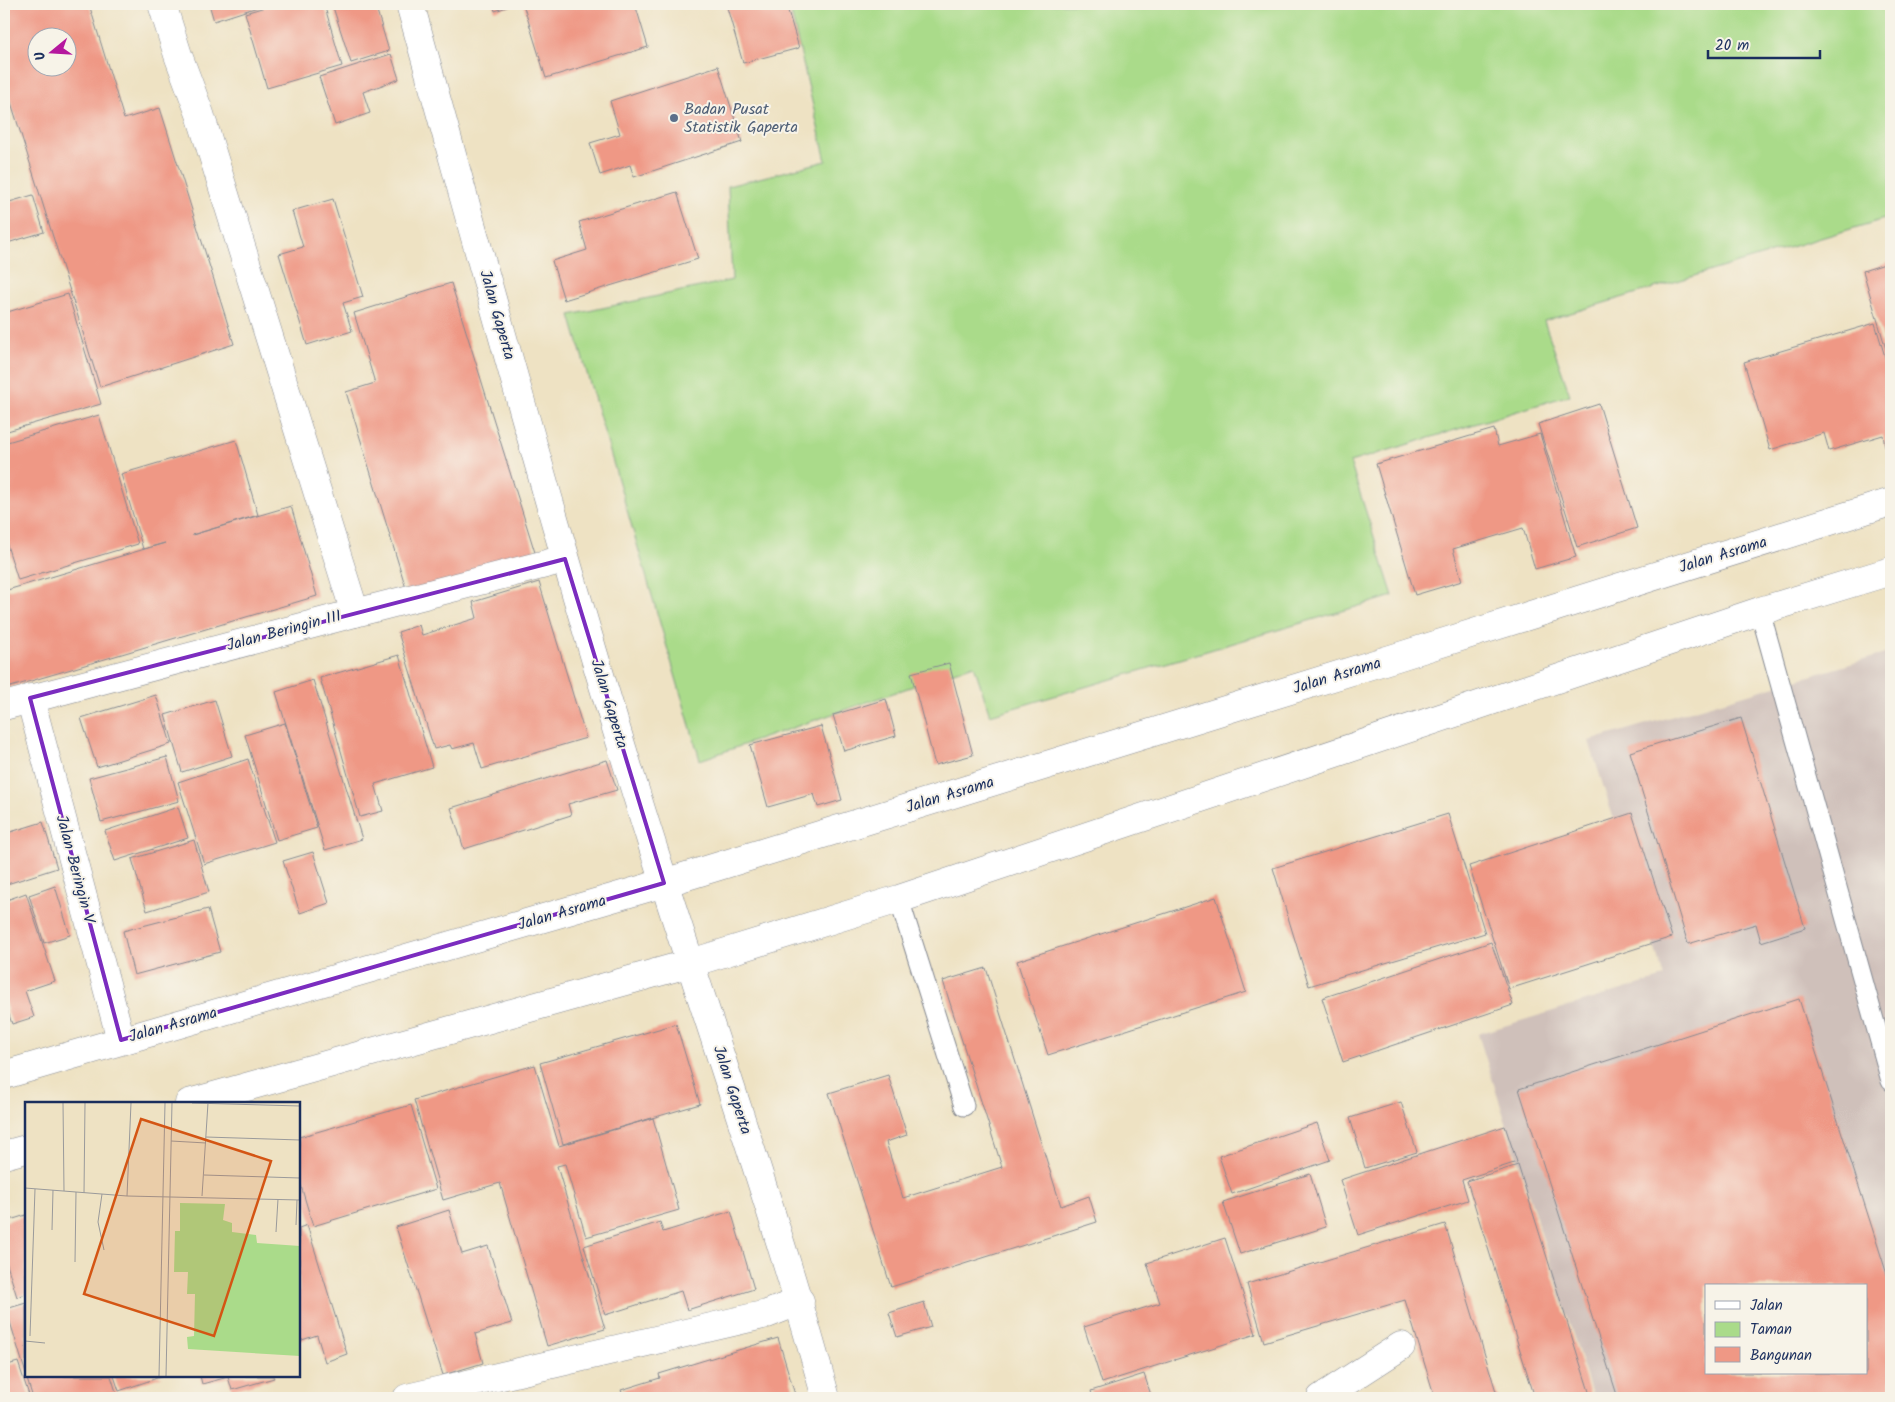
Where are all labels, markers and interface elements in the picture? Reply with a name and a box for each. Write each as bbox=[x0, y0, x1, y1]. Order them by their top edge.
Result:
north arrow bbox=[28, 28, 78, 78]
scale bar bbox=[1708, 28, 1820, 60]
text: 20 m bbox=[1715, 34, 1749, 58]
text: U bbox=[29, 48, 52, 63]
place label: Badan Pusat Statistik Gaperta bbox=[684, 97, 798, 140]
marker: Badan Pusat Statistik Gaperta bbox=[668, 112, 680, 124]
street label: Jalan Gaperta bbox=[472, 267, 522, 363]
street label: Jalan Asrama bbox=[1676, 530, 1770, 580]
street label: Jalan Beringin III bbox=[224, 604, 344, 658]
street label: Jalan Asrama bbox=[1290, 651, 1384, 701]
street label: Jalan Gaperta bbox=[584, 656, 634, 752]
street label: Jalan Asrama bbox=[903, 770, 997, 820]
street label: Jalan Beringin V bbox=[49, 812, 102, 927]
street label: Jalan Asrama bbox=[515, 888, 609, 938]
street label: Jalan Asrama bbox=[126, 1000, 220, 1050]
street label: Jalan Gaperta bbox=[706, 1042, 758, 1138]
inset map bbox=[25, 1102, 300, 1377]
legend bbox=[1705, 1284, 1868, 1374]
text: Jalan bbox=[1750, 1294, 1783, 1318]
text: Taman bbox=[1750, 1318, 1792, 1342]
text: Bangunan bbox=[1750, 1344, 1812, 1368]

